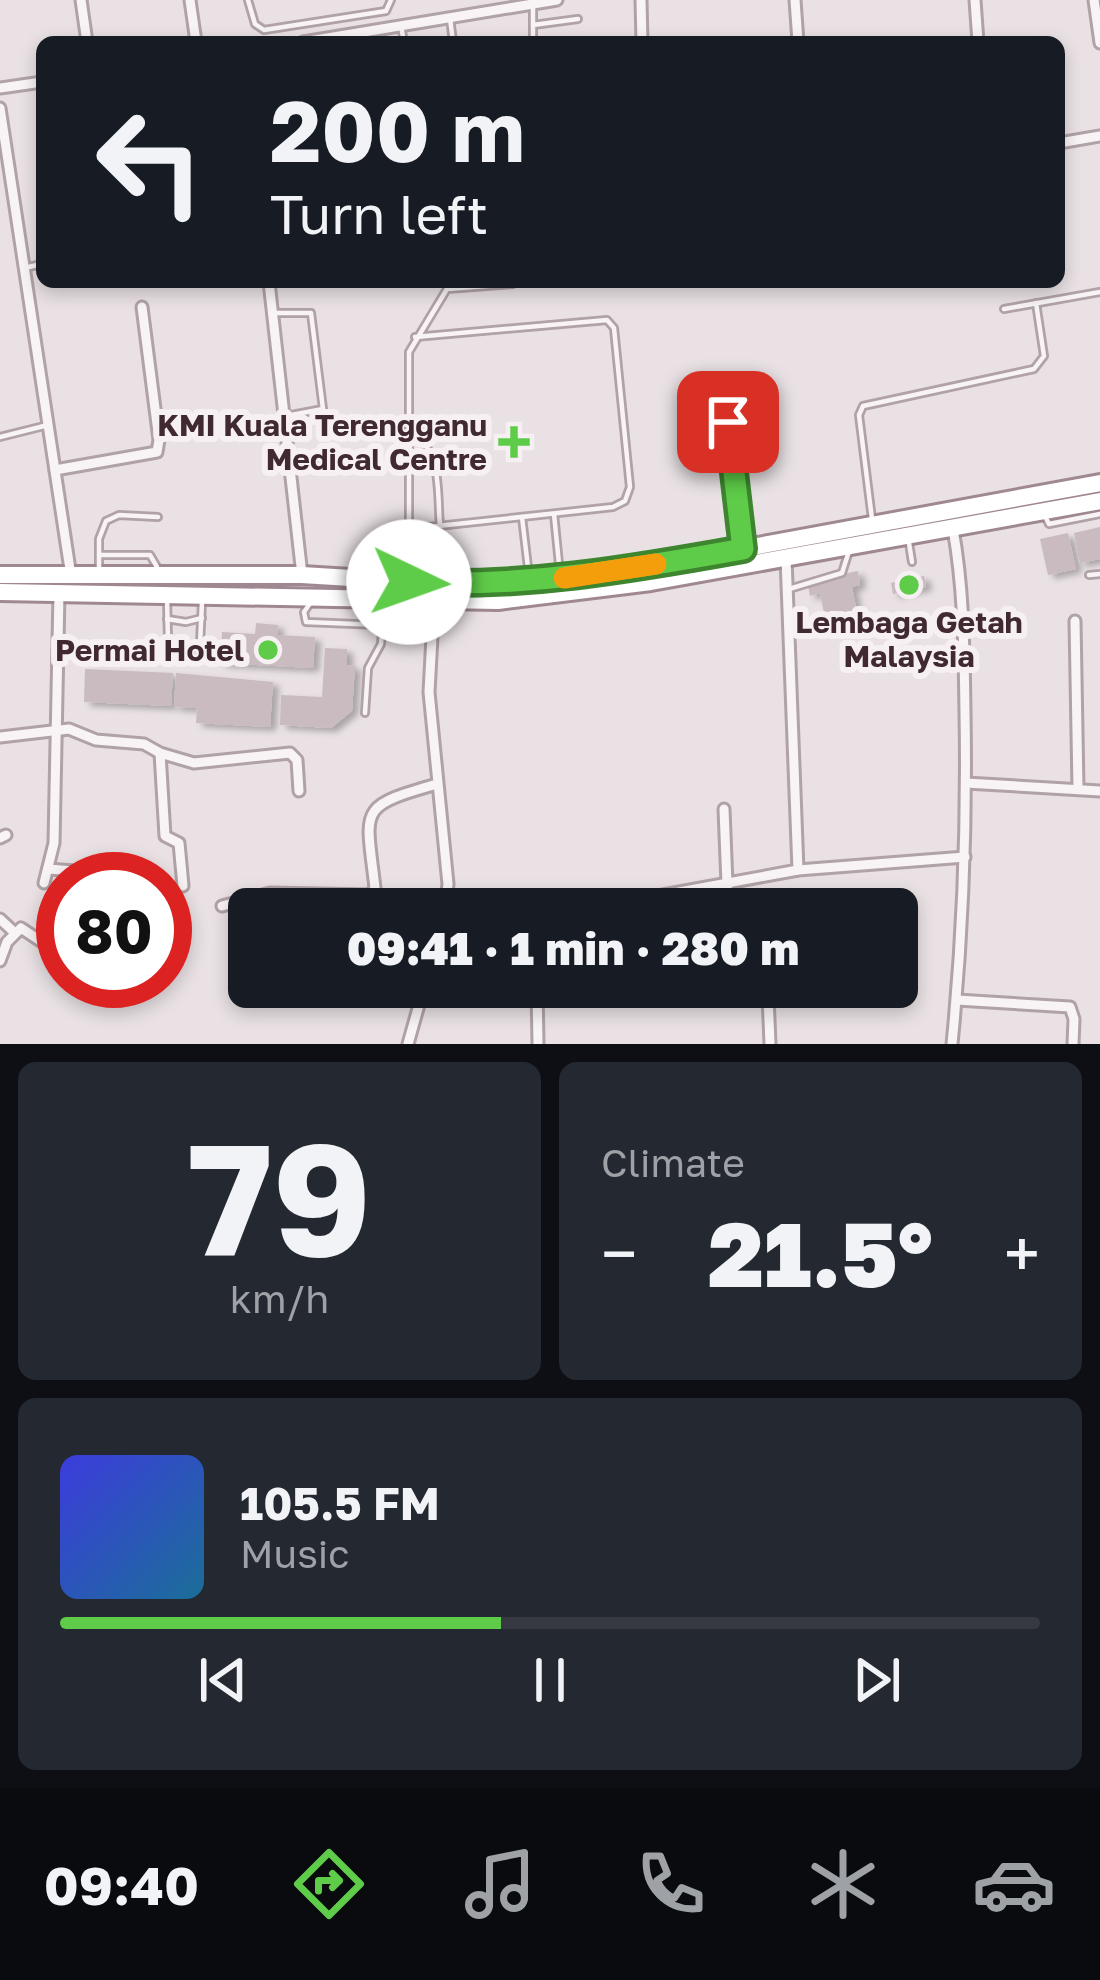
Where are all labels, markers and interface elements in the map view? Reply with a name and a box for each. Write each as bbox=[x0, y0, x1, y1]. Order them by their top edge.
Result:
text: 200 m bbox=[270, 80, 525, 180]
icon: left bbox=[72, 84, 228, 240]
text: Turn left bbox=[270, 181, 488, 246]
pin bbox=[677, 371, 779, 473]
icon: arrive bbox=[695, 389, 761, 455]
place label: KMI Kuala Terengganu Medical Centre bbox=[157, 407, 487, 477]
marker: KMI Kuala Terengganu Medical Centre bbox=[498, 426, 530, 458]
position arrow bbox=[346, 519, 472, 645]
marker: Lembaga Getah Malaysia bbox=[896, 572, 922, 598]
place label: Lembaga Getah Malaysia bbox=[795, 604, 1023, 674]
place label: Permai Hotel bbox=[55, 632, 244, 668]
marker: Permai Hotel bbox=[255, 637, 281, 663]
speed limit sign: 80 bbox=[36, 852, 192, 1008]
text: 09:41 · 1 min · 280 m bbox=[347, 921, 799, 975]
text: 79 bbox=[187, 1103, 372, 1290]
text: Climate bbox=[601, 1139, 745, 1186]
text: 21.5° bbox=[708, 1199, 933, 1307]
text: − bbox=[601, 1213, 637, 1293]
text: + bbox=[1004, 1213, 1040, 1293]
text: km/h bbox=[230, 1275, 329, 1322]
text: 105.5 FM bbox=[240, 1476, 440, 1530]
text: Music bbox=[240, 1530, 350, 1577]
icon: previous bbox=[190, 1647, 256, 1713]
icon: pause bbox=[517, 1647, 583, 1713]
icon: next bbox=[844, 1647, 910, 1713]
icon: directions bbox=[287, 1842, 371, 1926]
icon: music bbox=[458, 1842, 542, 1926]
icon: phone bbox=[629, 1842, 713, 1926]
icon: climate bbox=[801, 1842, 885, 1926]
icon: car bbox=[972, 1842, 1056, 1926]
text: 09:40 bbox=[44, 1852, 199, 1917]

